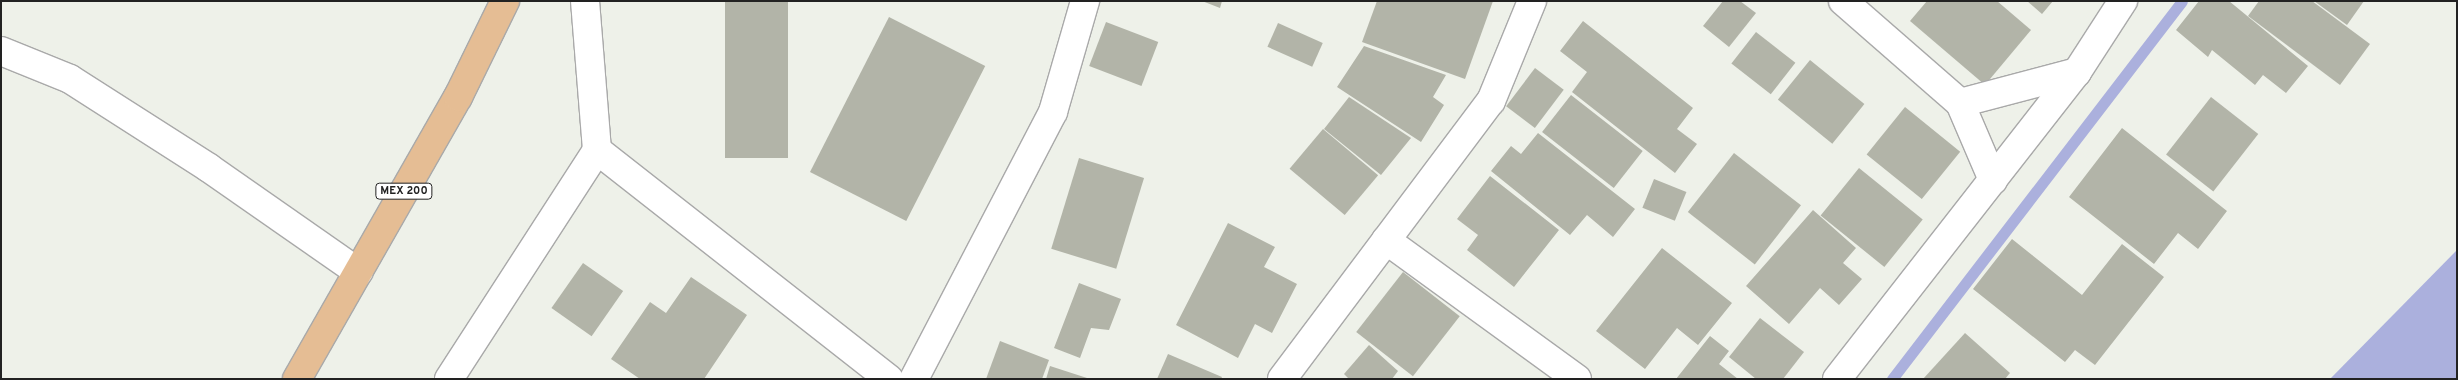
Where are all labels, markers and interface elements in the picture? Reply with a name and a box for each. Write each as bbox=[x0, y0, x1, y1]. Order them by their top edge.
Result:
road number: MEX 200 bbox=[375, 182, 433, 200]

